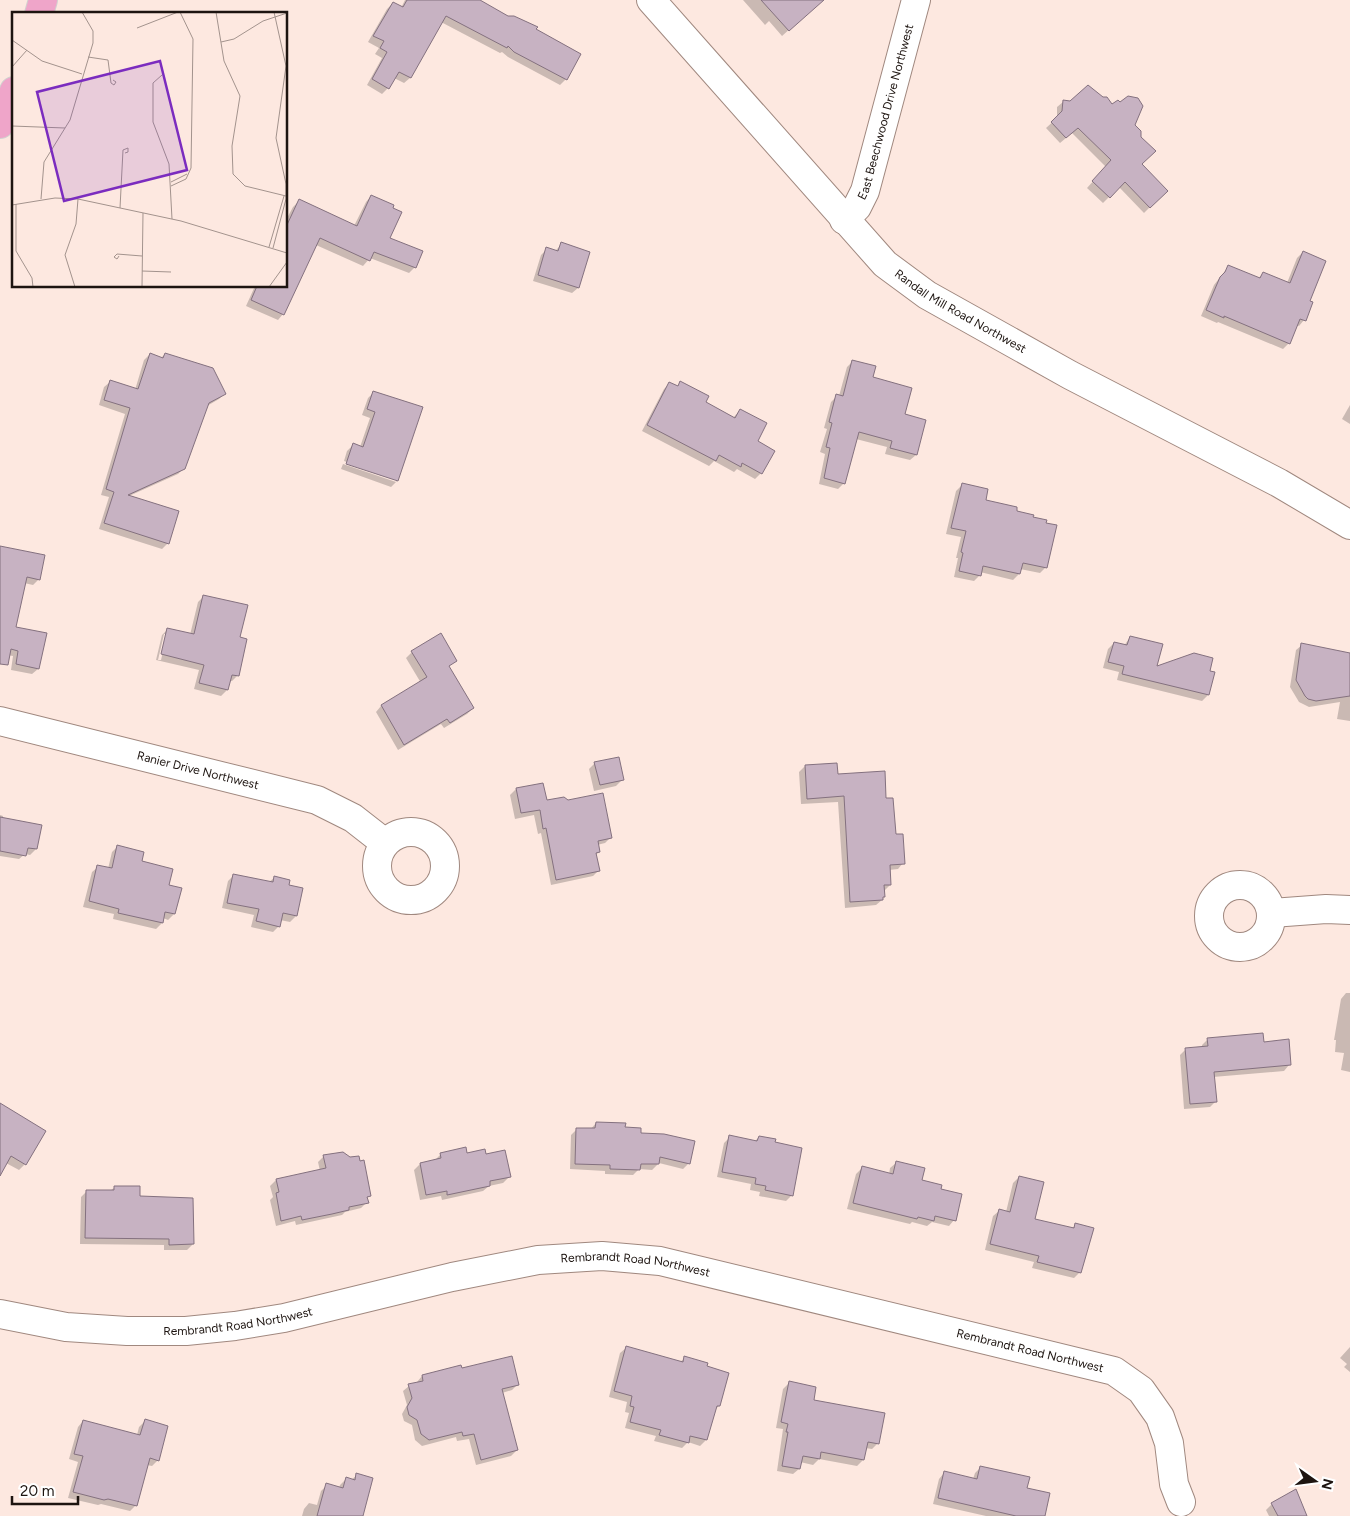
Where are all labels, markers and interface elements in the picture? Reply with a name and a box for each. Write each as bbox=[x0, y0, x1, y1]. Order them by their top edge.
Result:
inset map bbox=[12, 12, 288, 288]
street label: East Beechwood Drive Northwest bbox=[855, 22, 916, 202]
street label: Randall Mill Road Northwest bbox=[892, 266, 1029, 356]
street label: Ranier Drive Northwest bbox=[136, 748, 261, 792]
street label: Rembrandt Road Northwest bbox=[560, 1249, 712, 1280]
street label: Rembrandt Road Northwest bbox=[163, 1304, 314, 1338]
street label: Rembrandt Road Northwest bbox=[955, 1326, 1105, 1375]
north arrow bbox=[1290, 1456, 1340, 1506]
scale bar bbox=[12, 1474, 79, 1506]
text: N bbox=[1318, 1477, 1337, 1491]
text: 20 m bbox=[20, 1482, 54, 1500]

